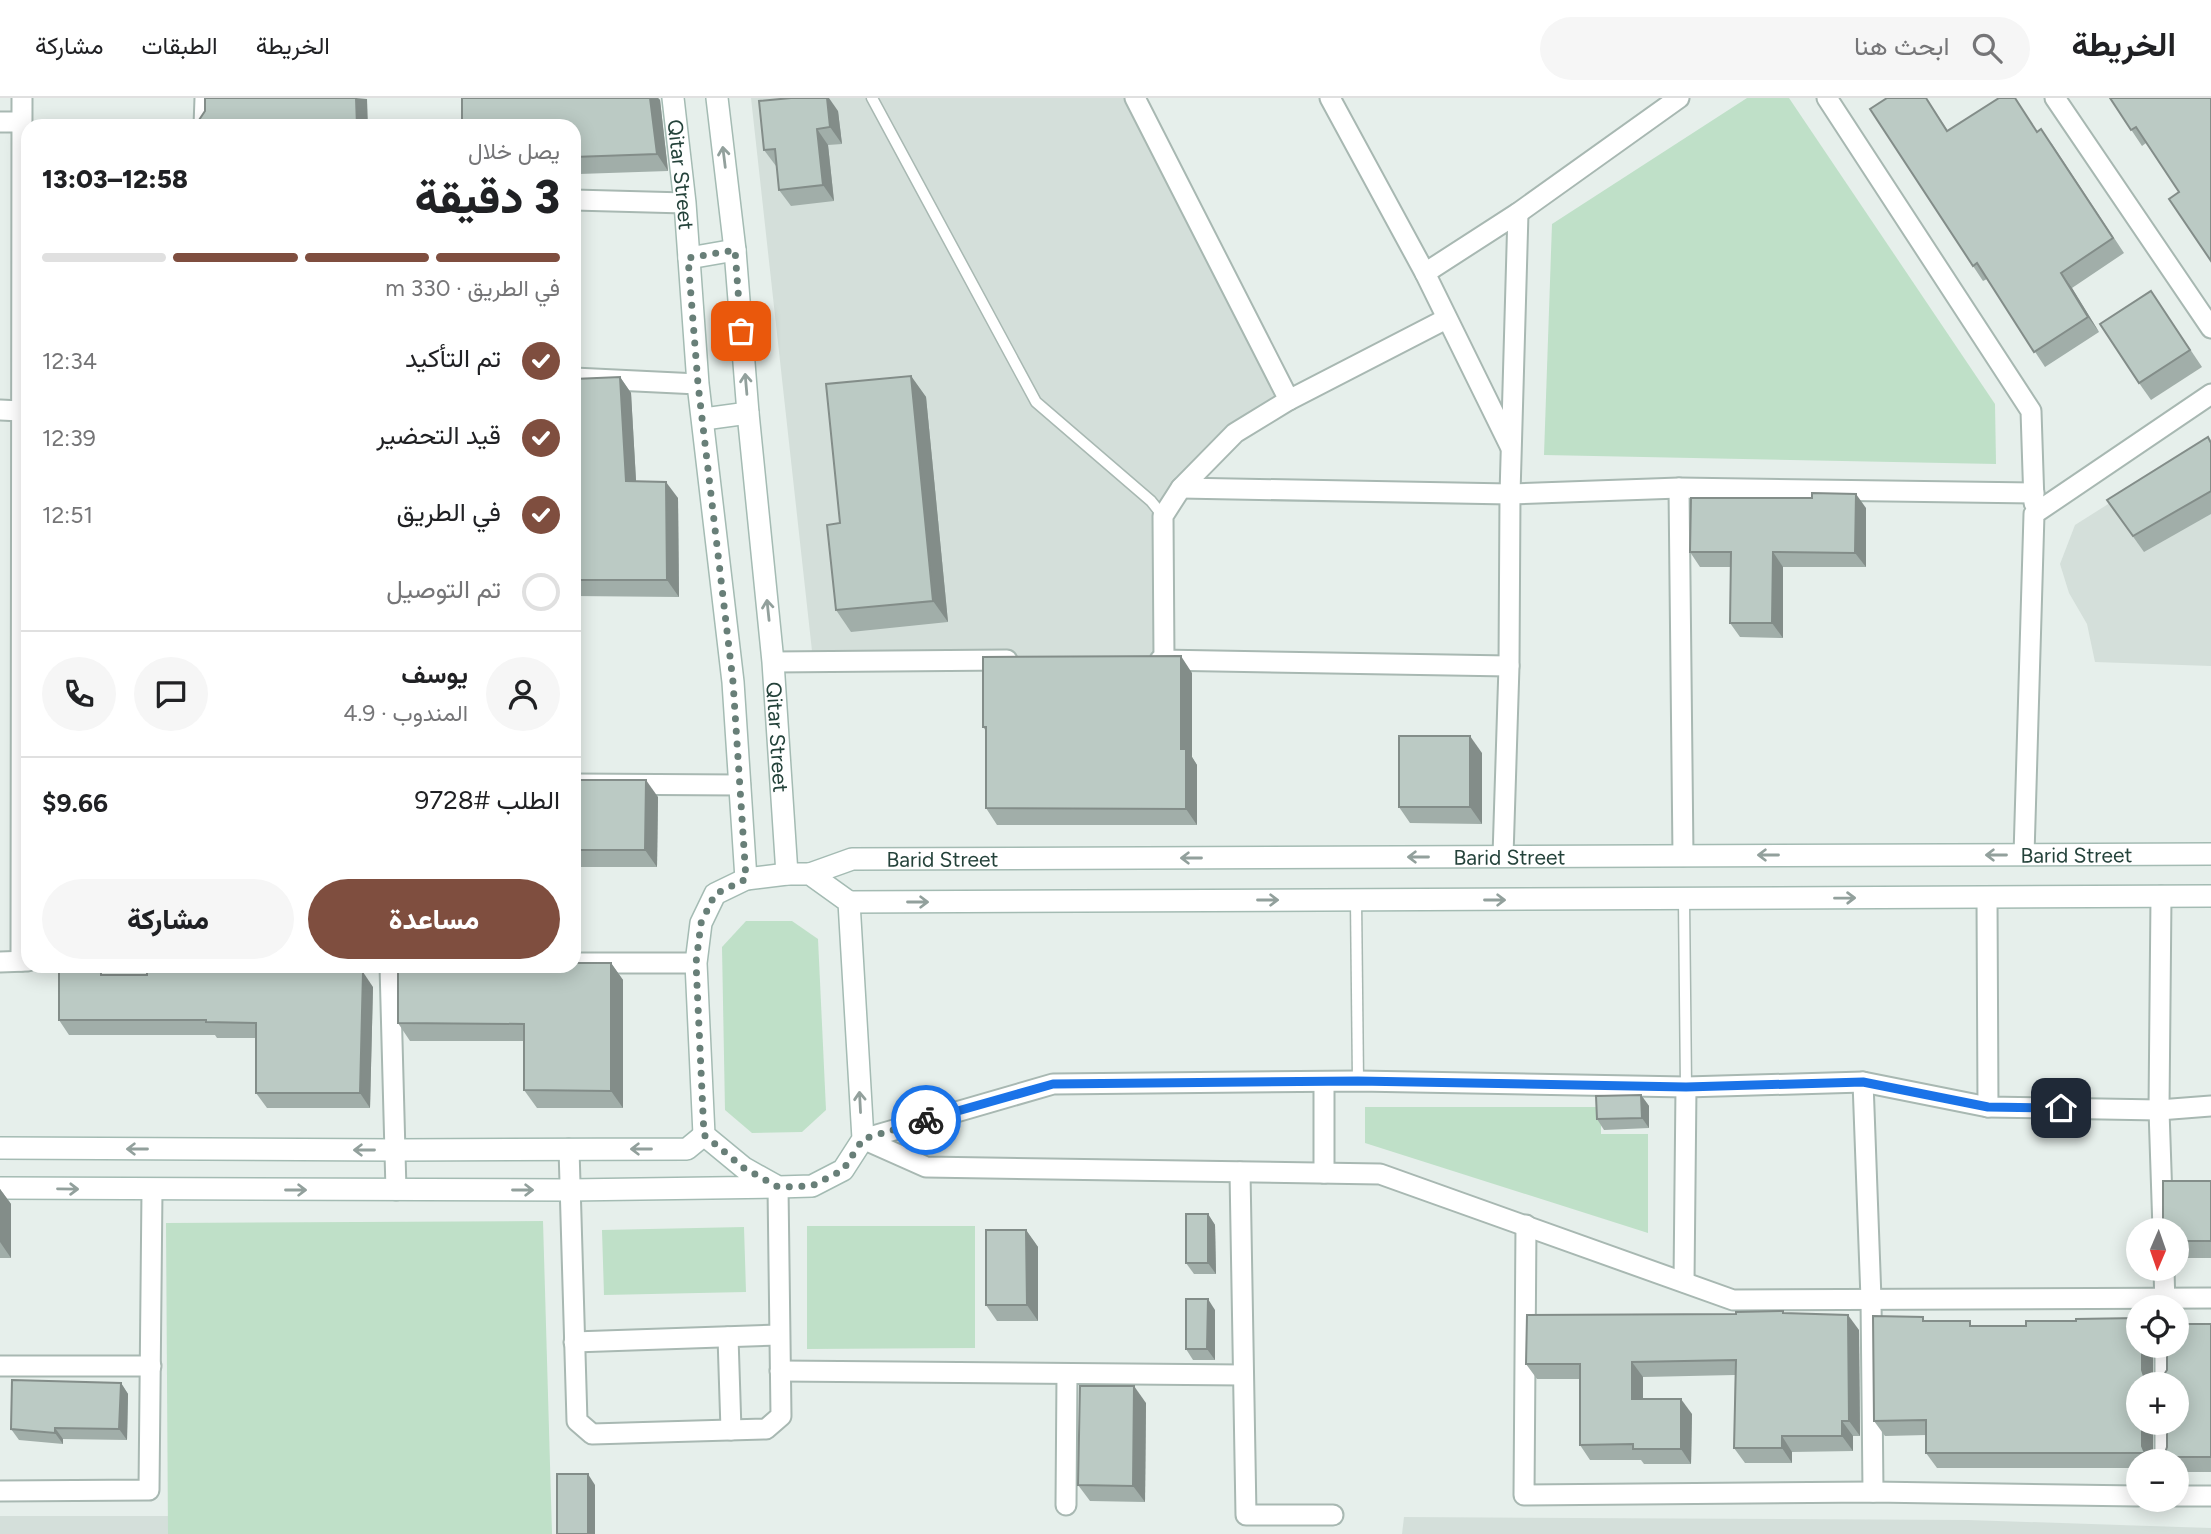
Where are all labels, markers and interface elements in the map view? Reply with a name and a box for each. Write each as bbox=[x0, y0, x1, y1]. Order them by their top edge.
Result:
search box bbox=[1540, 17, 2030, 80]
text: الخريطة bbox=[2072, 25, 2176, 64]
icon: search bbox=[1968, 29, 2006, 67]
text: ابحث هنا bbox=[1854, 30, 1950, 62]
text: مشاركة bbox=[35, 31, 103, 60]
text: الطبقات bbox=[141, 31, 218, 60]
text: الخريطة bbox=[256, 31, 330, 60]
street label: Qitar Street bbox=[663, 118, 699, 231]
text: يصل خلال bbox=[468, 137, 560, 165]
one-way arrow bbox=[718, 146, 731, 169]
text: 12:58–13:03 bbox=[42, 163, 188, 195]
text: 3 دقيقة bbox=[414, 169, 560, 225]
text: في الطريق · 330 m bbox=[385, 274, 560, 302]
pin bbox=[711, 301, 771, 361]
icon: bag bbox=[722, 312, 760, 350]
text: تم التأكيد bbox=[405, 342, 501, 374]
icon: check bbox=[522, 342, 560, 380]
text: 12:34 bbox=[42, 347, 97, 375]
one-way arrow bbox=[739, 373, 752, 395]
text: قيد التحضير bbox=[376, 419, 501, 451]
icon: check bbox=[522, 419, 560, 457]
text: 12:39 bbox=[42, 424, 96, 452]
text: في الطريق bbox=[397, 496, 501, 528]
icon: check bbox=[522, 496, 560, 534]
text: 12:51 bbox=[42, 501, 93, 529]
text: تم التوصيل bbox=[386, 573, 501, 605]
one-way arrow bbox=[761, 599, 774, 622]
button: phone bbox=[42, 657, 116, 731]
button: chat bbox=[134, 657, 208, 731]
button: person bbox=[486, 657, 560, 731]
text: يوسف bbox=[401, 658, 468, 690]
street label: Qitar Street bbox=[762, 681, 794, 793]
text: المندوب · 4.9 bbox=[343, 699, 468, 727]
text: الطلب #9728 bbox=[415, 784, 560, 816]
text: $9.66 bbox=[42, 787, 108, 819]
street label: Barid Street bbox=[2020, 842, 2132, 867]
street label: Barid Street bbox=[1453, 844, 1565, 869]
street label: Barid Street bbox=[886, 846, 998, 871]
one-way arrow bbox=[1757, 848, 1780, 862]
one-way arrow bbox=[1985, 848, 2008, 862]
one-way arrow bbox=[1407, 850, 1430, 864]
one-way arrow bbox=[1180, 851, 1203, 865]
button: مشاركة bbox=[42, 879, 294, 959]
button: مساعدة bbox=[308, 879, 560, 959]
one-way arrow bbox=[1833, 891, 1856, 905]
one-way arrow bbox=[1256, 893, 1279, 907]
one-way arrow bbox=[1483, 893, 1506, 907]
one-way arrow bbox=[906, 895, 929, 909]
pin bbox=[2031, 1078, 2091, 1138]
courier bbox=[891, 1085, 961, 1155]
icon: home bbox=[2042, 1089, 2080, 1127]
one-way arrow bbox=[854, 1091, 867, 1114]
icon: bike bbox=[907, 1101, 945, 1139]
one-way arrow bbox=[126, 1142, 149, 1156]
one-way arrow bbox=[630, 1142, 653, 1156]
one-way arrow bbox=[353, 1143, 376, 1157]
one-way arrow bbox=[56, 1182, 79, 1196]
one-way arrow bbox=[284, 1183, 307, 1197]
one-way arrow bbox=[511, 1183, 534, 1197]
north arrow bbox=[2126, 1218, 2189, 1281]
map controls bbox=[2126, 1218, 2189, 1512]
button: locate bbox=[2126, 1295, 2189, 1358]
button: + bbox=[2126, 1372, 2189, 1435]
button: − bbox=[2126, 1449, 2189, 1512]

